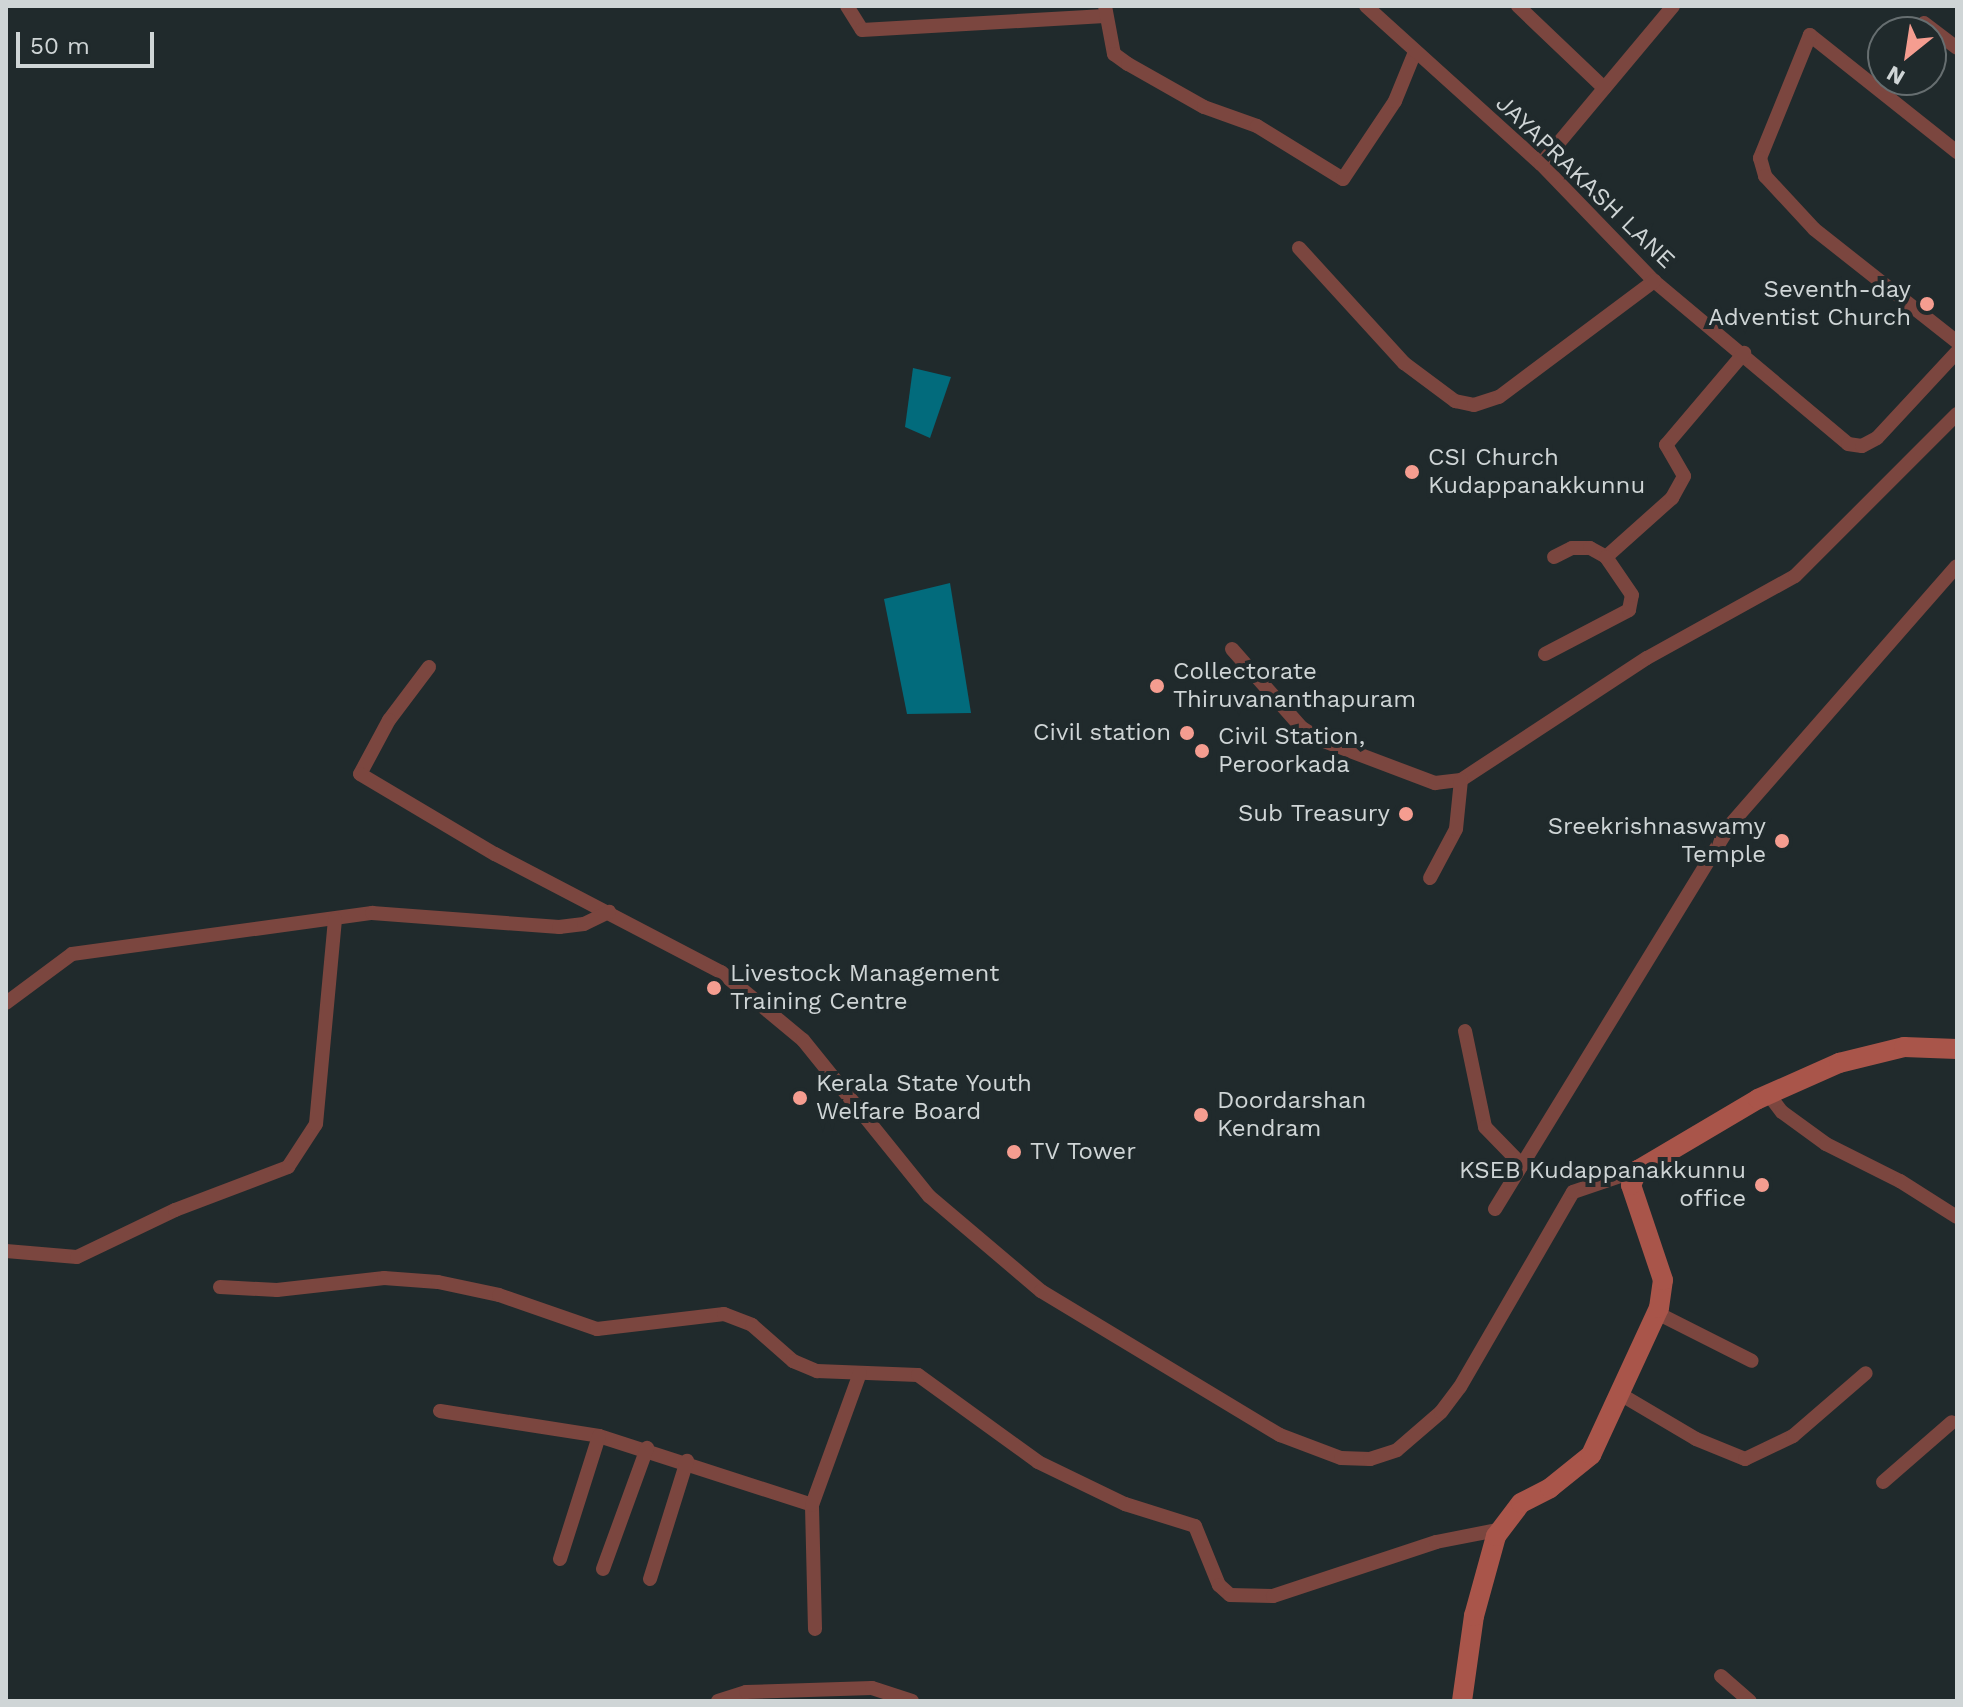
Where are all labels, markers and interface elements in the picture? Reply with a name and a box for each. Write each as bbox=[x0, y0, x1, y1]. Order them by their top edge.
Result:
scale bar bbox=[20, 16, 158, 66]
north arrow bbox=[1867, 16, 1947, 96]
text: 50 m bbox=[30, 32, 90, 60]
text: N bbox=[1882, 61, 1909, 90]
street label: JAYAPRAKASH LANE bbox=[1490, 89, 1680, 275]
place label: Seventh-day Adventist Church bbox=[1708, 276, 1911, 332]
marker: Seventh-day Adventist Church bbox=[1918, 295, 1936, 313]
place label: CSI Church Kudappanakkunnu bbox=[1428, 444, 1645, 500]
marker: CSI Church Kudappanakkunnu bbox=[1403, 463, 1421, 481]
place label: Collectorate Thiruvananthapuram bbox=[1173, 658, 1416, 714]
marker: Collectorate Thiruvananthapuram bbox=[1148, 677, 1166, 695]
place label: Civil station bbox=[1032, 719, 1171, 747]
place label: Civil Station, Peroorkada bbox=[1218, 723, 1366, 779]
marker: Civil station bbox=[1178, 724, 1196, 742]
marker: Civil Station, Peroorkada bbox=[1193, 742, 1211, 760]
place label: Sub Treasury bbox=[1237, 800, 1390, 828]
marker: Sub Treasury bbox=[1397, 805, 1415, 823]
place label: Sreekrishnaswamy Temple bbox=[1548, 813, 1766, 869]
marker: Sreekrishnaswamy Temple bbox=[1773, 832, 1791, 850]
place label: Livestock Management Training Centre bbox=[730, 960, 1000, 1016]
marker: Livestock Management Training Centre bbox=[705, 979, 723, 997]
place label: Kerala State Youth Welfare Board bbox=[816, 1070, 1033, 1126]
place label: Doordarshan Kendram bbox=[1217, 1087, 1366, 1143]
marker: Kerala State Youth Welfare Board bbox=[791, 1089, 809, 1107]
marker: Doordarshan Kendram bbox=[1192, 1106, 1210, 1124]
place label: TV Tower bbox=[1030, 1138, 1137, 1166]
marker: TV Tower bbox=[1005, 1143, 1023, 1161]
place label: KSEB Kudappanakkunnu office bbox=[1459, 1157, 1746, 1213]
marker: KSEB Kudappanakkunnu office bbox=[1753, 1176, 1771, 1194]

